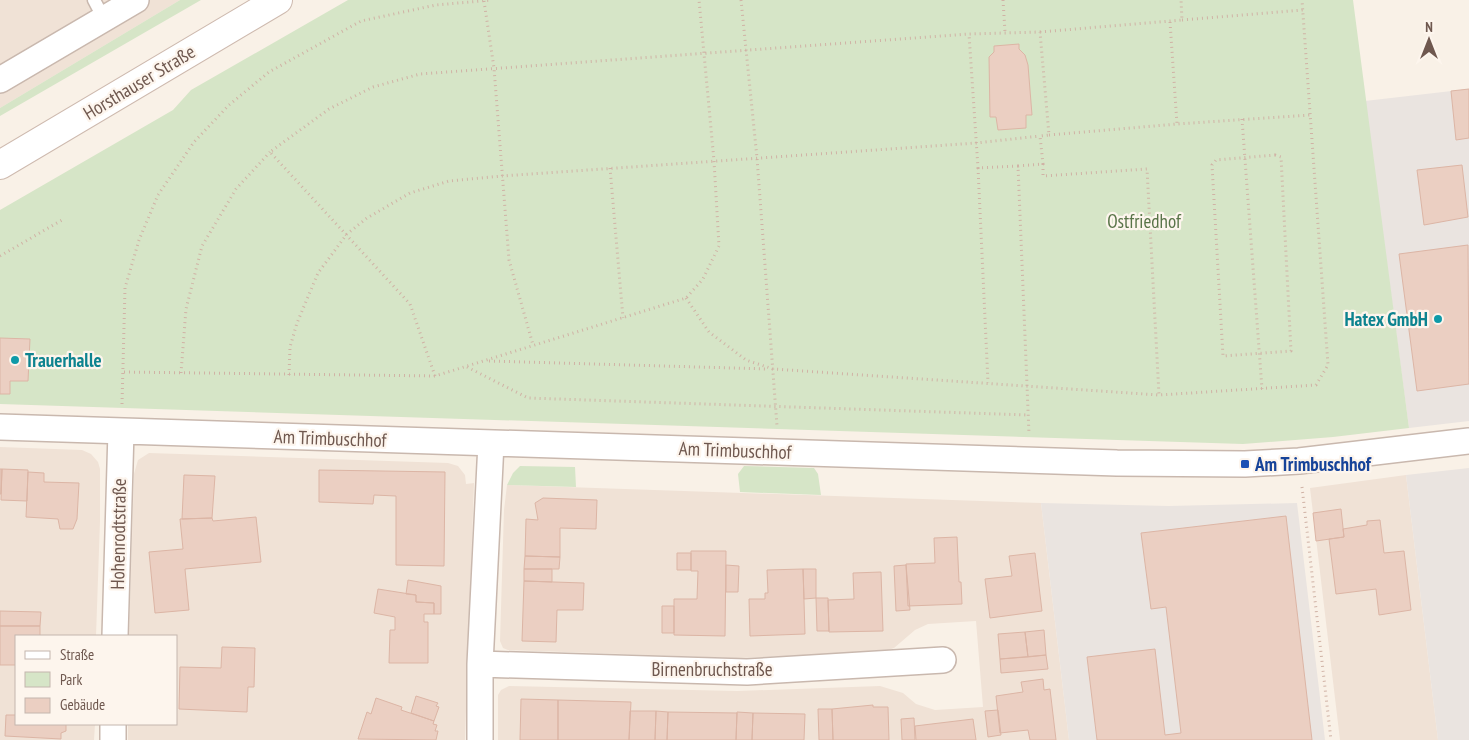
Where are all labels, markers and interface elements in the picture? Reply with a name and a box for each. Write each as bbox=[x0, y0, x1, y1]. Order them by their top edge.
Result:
north arrow bbox=[1404, 15, 1454, 65]
text: N bbox=[1425, 18, 1433, 36]
street label: Horsthauser Straße bbox=[79, 39, 199, 125]
park label: Ostfriedhof bbox=[1107, 209, 1182, 233]
place label: Hatex GmbH bbox=[1344, 307, 1428, 331]
marker: Hatex GmbH bbox=[1432, 313, 1444, 325]
place label: Trauerhalle bbox=[25, 348, 102, 372]
marker: Trauerhalle bbox=[9, 354, 21, 366]
street label: Am Trimbuschhof bbox=[273, 424, 388, 452]
street label: Am Trimbuschhof bbox=[678, 436, 793, 464]
place label: Am Trimbuschhof bbox=[1254, 452, 1372, 476]
marker: Am Trimbuschhof bbox=[1239, 458, 1251, 470]
street label: Hohenrodtstraße bbox=[105, 478, 131, 590]
legend bbox=[15, 635, 178, 725]
text: Straße bbox=[60, 645, 94, 664]
street label: Birnenbruchstraße bbox=[651, 657, 773, 681]
text: Park bbox=[60, 670, 82, 689]
text: Gebäude bbox=[60, 695, 105, 714]

